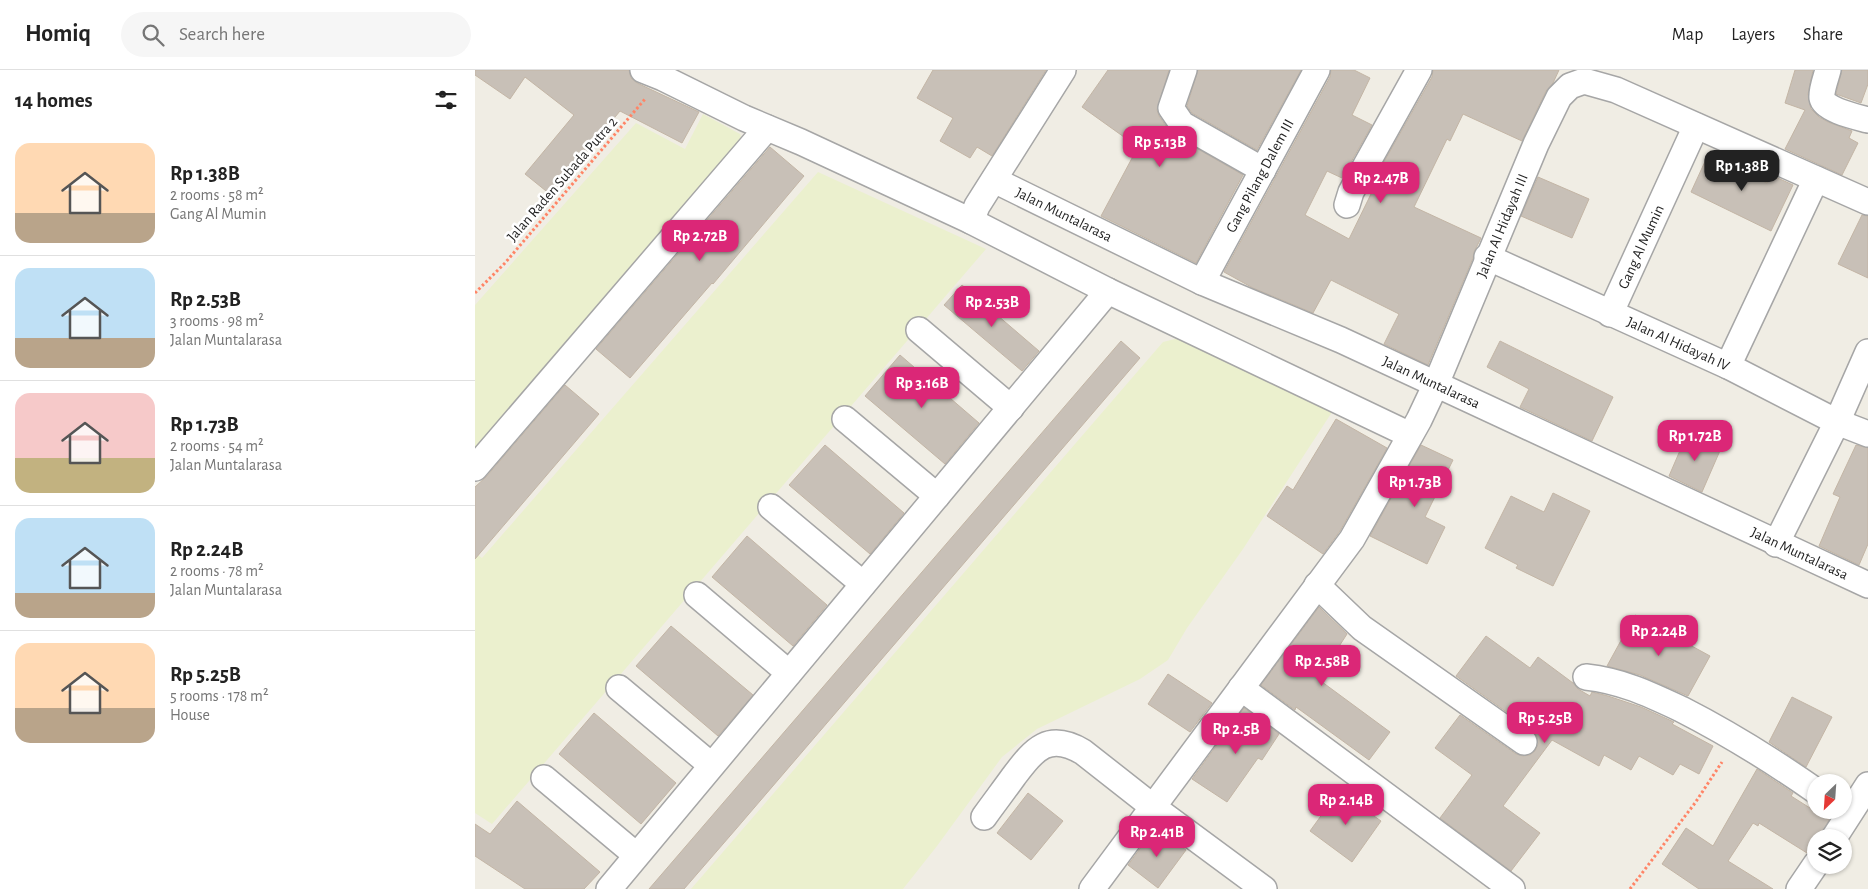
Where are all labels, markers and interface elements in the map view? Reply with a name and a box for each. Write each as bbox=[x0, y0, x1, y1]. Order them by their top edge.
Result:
search box bbox=[121, 12, 471, 57]
icon: search bbox=[139, 21, 167, 49]
text: Homiq bbox=[25, 22, 91, 46]
text: Search here bbox=[179, 25, 265, 44]
text: Map bbox=[1672, 26, 1703, 44]
text: Layers bbox=[1731, 26, 1775, 44]
text: Share bbox=[1803, 26, 1843, 44]
icon: filters bbox=[432, 86, 460, 114]
text: 14 homes bbox=[15, 90, 93, 111]
street label: Jalan Raden Subada Putra 2 bbox=[504, 114, 620, 244]
street label: Gang Pilang Dalem III bbox=[1223, 117, 1297, 235]
pin: Rp 5.13B bbox=[1108, 126, 1212, 168]
text: Rp 5.13B bbox=[1134, 134, 1186, 150]
pin: Rp 1.38B bbox=[1690, 150, 1794, 192]
text: Rp 1.38B bbox=[1715, 158, 1769, 174]
pin: Rp 2.47B bbox=[1329, 162, 1433, 204]
icon: home bbox=[55, 163, 115, 223]
text: Rp 1.38B bbox=[170, 163, 240, 184]
text: Rp 2.47B bbox=[1353, 170, 1409, 186]
street label: Jalan Al Hidayah III bbox=[1474, 172, 1531, 280]
street label: Jalan Muntalarasa bbox=[1013, 185, 1114, 245]
text: 2 rooms · 58 m² bbox=[170, 187, 264, 203]
street label: Gang Al Mumin bbox=[1616, 203, 1667, 291]
text: Gang Al Mumin bbox=[170, 206, 266, 222]
pin: Rp 2.72B bbox=[648, 220, 752, 262]
text: Rp 2.72B bbox=[673, 228, 727, 244]
pin: Rp 2.53B bbox=[940, 286, 1044, 328]
icon: home bbox=[55, 288, 115, 348]
text: Rp 2.53B bbox=[170, 289, 241, 310]
text: Rp 2.53B bbox=[965, 294, 1019, 310]
text: 3 rooms · 98 m² bbox=[170, 313, 264, 329]
street label: Jalan Al Hidayah IV bbox=[1624, 314, 1732, 374]
text: Jalan Muntalarasa bbox=[170, 332, 282, 348]
street label: Jalan Muntalarasa bbox=[1380, 354, 1482, 411]
pin: Rp 3.16B bbox=[870, 366, 974, 409]
text: Rp 3.16B bbox=[895, 375, 949, 391]
icon: home bbox=[55, 413, 115, 473]
text: Rp 1.73B bbox=[170, 414, 239, 435]
pin: Rp 1.72B bbox=[1643, 420, 1747, 462]
text: Rp 1.72B bbox=[1669, 428, 1721, 444]
text: 2 rooms · 54 m² bbox=[170, 438, 264, 454]
text: Jalan Muntalarasa bbox=[170, 457, 282, 473]
pin: Rp 1.73B bbox=[1363, 466, 1467, 508]
text: Rp 1.73B bbox=[1389, 474, 1441, 490]
street label: Jalan Muntalarasa bbox=[1749, 525, 1850, 583]
icon: home bbox=[55, 538, 115, 598]
text: Rp 2.24B bbox=[170, 539, 243, 560]
text: 2 rooms · 78 m² bbox=[170, 563, 264, 579]
text: Jalan Muntalarasa bbox=[170, 582, 282, 598]
pin: Rp 2.24B bbox=[1607, 614, 1711, 657]
text: Rp 2.24B bbox=[1631, 623, 1687, 639]
pin: Rp 2.58B bbox=[1270, 644, 1374, 687]
text: Rp 2.58B bbox=[1294, 653, 1350, 669]
icon: home bbox=[55, 663, 115, 723]
text: Rp 5.25B bbox=[170, 664, 241, 685]
text: 5 rooms · 178 m² bbox=[170, 688, 268, 704]
pin: Rp 5.25B bbox=[1493, 702, 1597, 744]
text: House bbox=[170, 707, 210, 723]
text: Rp 5.25B bbox=[1518, 710, 1572, 726]
pin: Rp 2.5B bbox=[1190, 712, 1282, 755]
text: Rp 2.5B bbox=[1212, 721, 1260, 737]
north arrow bbox=[1807, 774, 1853, 819]
map controls bbox=[1807, 774, 1852, 874]
pin: Rp 2.14B bbox=[1294, 784, 1398, 826]
text: Rp 2.14B bbox=[1319, 792, 1373, 808]
pin: Rp 2.41B bbox=[1105, 816, 1209, 858]
text: Rp 2.41B bbox=[1130, 824, 1184, 840]
button: layers bbox=[1807, 829, 1852, 874]

